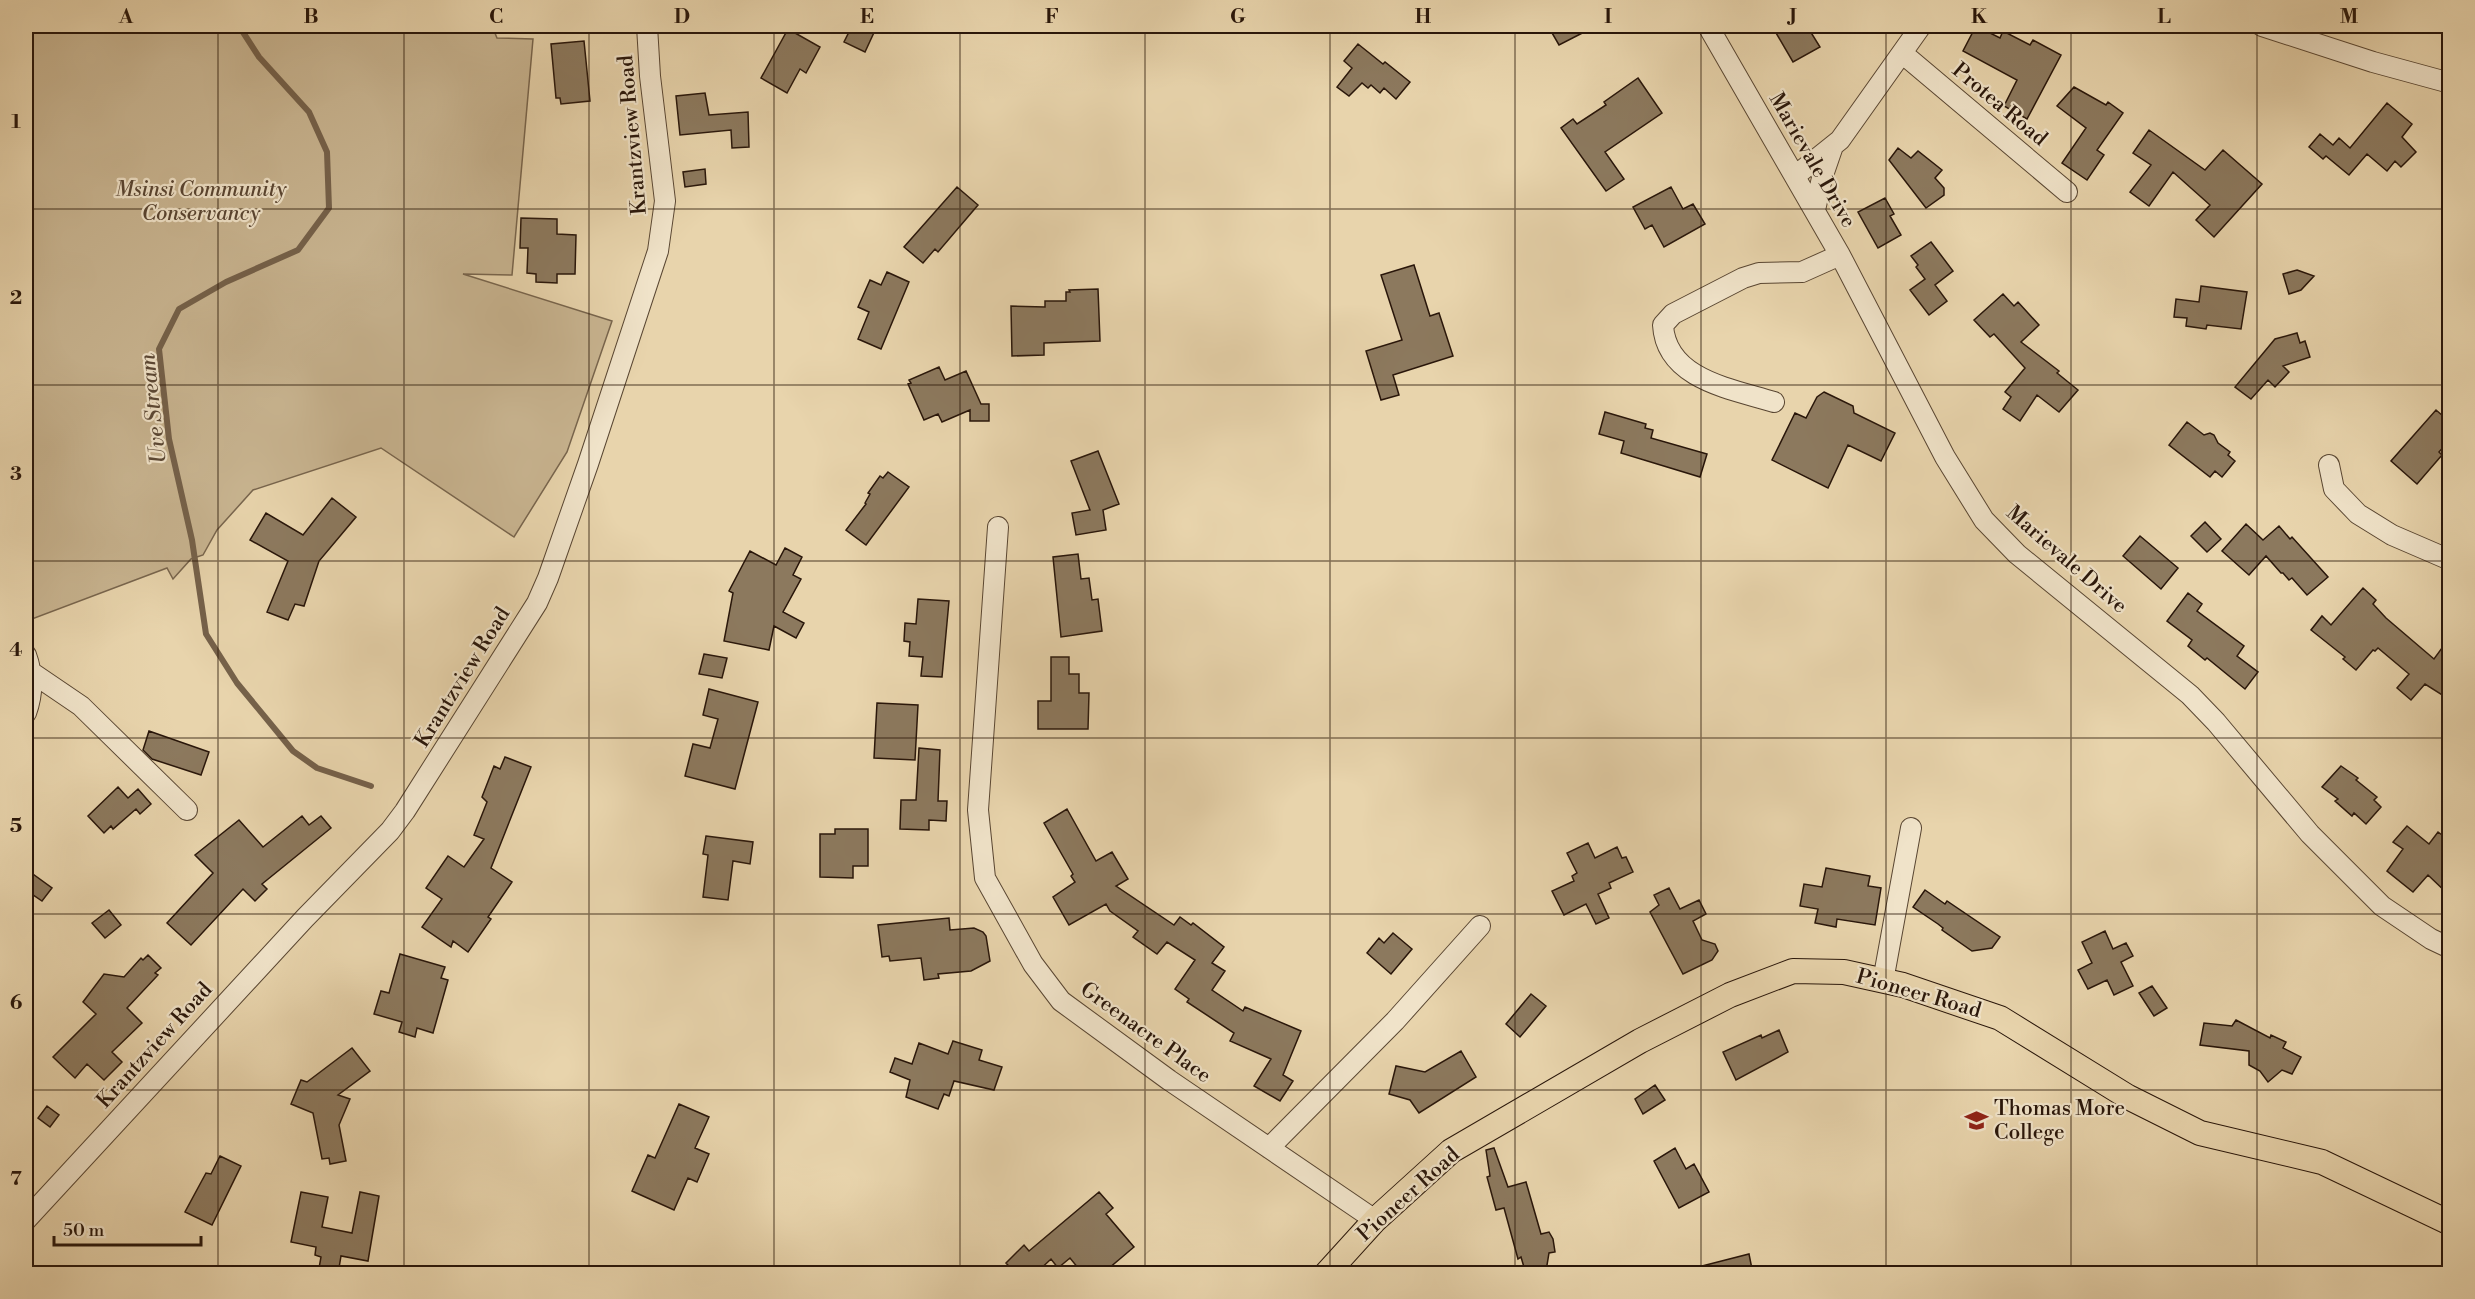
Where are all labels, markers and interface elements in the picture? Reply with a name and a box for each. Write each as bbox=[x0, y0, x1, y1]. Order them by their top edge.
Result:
text: A bbox=[118, 5, 134, 30]
text: B bbox=[303, 5, 319, 30]
text: C bbox=[489, 5, 503, 30]
text: D bbox=[674, 5, 690, 30]
text: E bbox=[860, 5, 874, 30]
text: F bbox=[1045, 5, 1059, 30]
text: G bbox=[1230, 5, 1246, 30]
text: H bbox=[1415, 5, 1432, 30]
text: I bbox=[1604, 5, 1612, 30]
text: J bbox=[1786, 5, 1797, 30]
text: K bbox=[1971, 5, 1988, 30]
text: L bbox=[2157, 5, 2171, 30]
text: M bbox=[2340, 5, 2359, 30]
street label: Krantzview Road bbox=[613, 54, 653, 216]
street label: Protea Road bbox=[1946, 57, 2052, 152]
street label: Marievale Drive bbox=[1763, 88, 1861, 233]
text: 1 bbox=[11, 110, 21, 135]
park label: Msinsi Community Conservancy bbox=[115, 177, 288, 227]
text: 2 bbox=[10, 286, 22, 311]
water label: Uve Stream bbox=[134, 352, 173, 465]
text: 3 bbox=[10, 462, 22, 487]
street label: Marievale Drive bbox=[2001, 500, 2132, 619]
street label: Krantzview Road bbox=[409, 603, 516, 752]
text: 4 bbox=[9, 638, 23, 663]
text: 5 bbox=[10, 814, 22, 839]
street label: Pioneer Road bbox=[1853, 964, 1984, 1024]
street label: Krantzview Road bbox=[91, 977, 218, 1114]
street label: Greenacre Place bbox=[1075, 977, 1216, 1089]
text: 6 bbox=[10, 991, 23, 1016]
place label: Thomas More College bbox=[1994, 1096, 2125, 1146]
school or university icon: Thomas More College bbox=[1963, 1107, 1989, 1133]
street label: Pioneer Road bbox=[1352, 1142, 1465, 1248]
text: 7 bbox=[10, 1167, 22, 1192]
scale bar bbox=[54, 1209, 201, 1247]
text: 50 m bbox=[63, 1219, 105, 1242]

